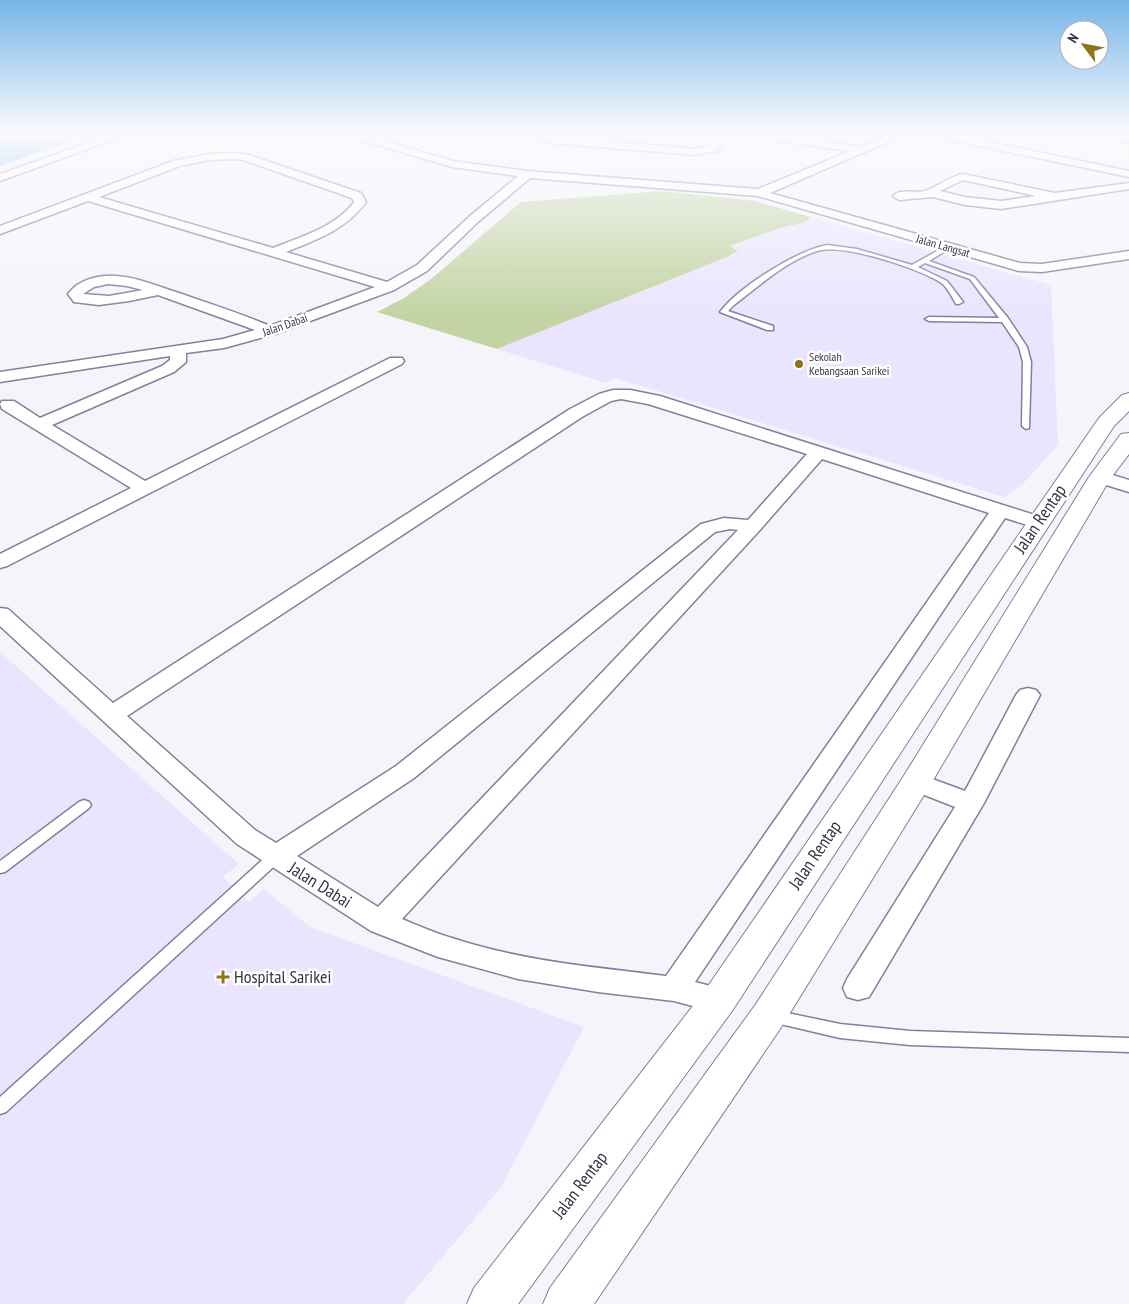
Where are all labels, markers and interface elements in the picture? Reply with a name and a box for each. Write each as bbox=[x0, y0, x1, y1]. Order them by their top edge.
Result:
north arrow bbox=[1059, 20, 1109, 70]
text: N bbox=[1063, 30, 1083, 46]
street label: Jalan Langsat bbox=[914, 230, 972, 261]
street label: Jalan Dabai bbox=[259, 310, 309, 340]
place label: Sekolah Kebangsaan Sarikei bbox=[809, 349, 889, 378]
marker: Sekolah Kebangsaan Sarikei bbox=[793, 358, 805, 370]
street label: Jalan Rentap bbox=[1008, 480, 1071, 558]
street label: Jalan Rentap bbox=[783, 816, 846, 894]
street label: Jalan Dabai bbox=[284, 856, 356, 913]
place label: Hospital Sarikei bbox=[234, 965, 331, 988]
marker: Hospital Sarikei bbox=[216, 970, 230, 984]
street label: Jalan Rentap bbox=[546, 1147, 612, 1224]

